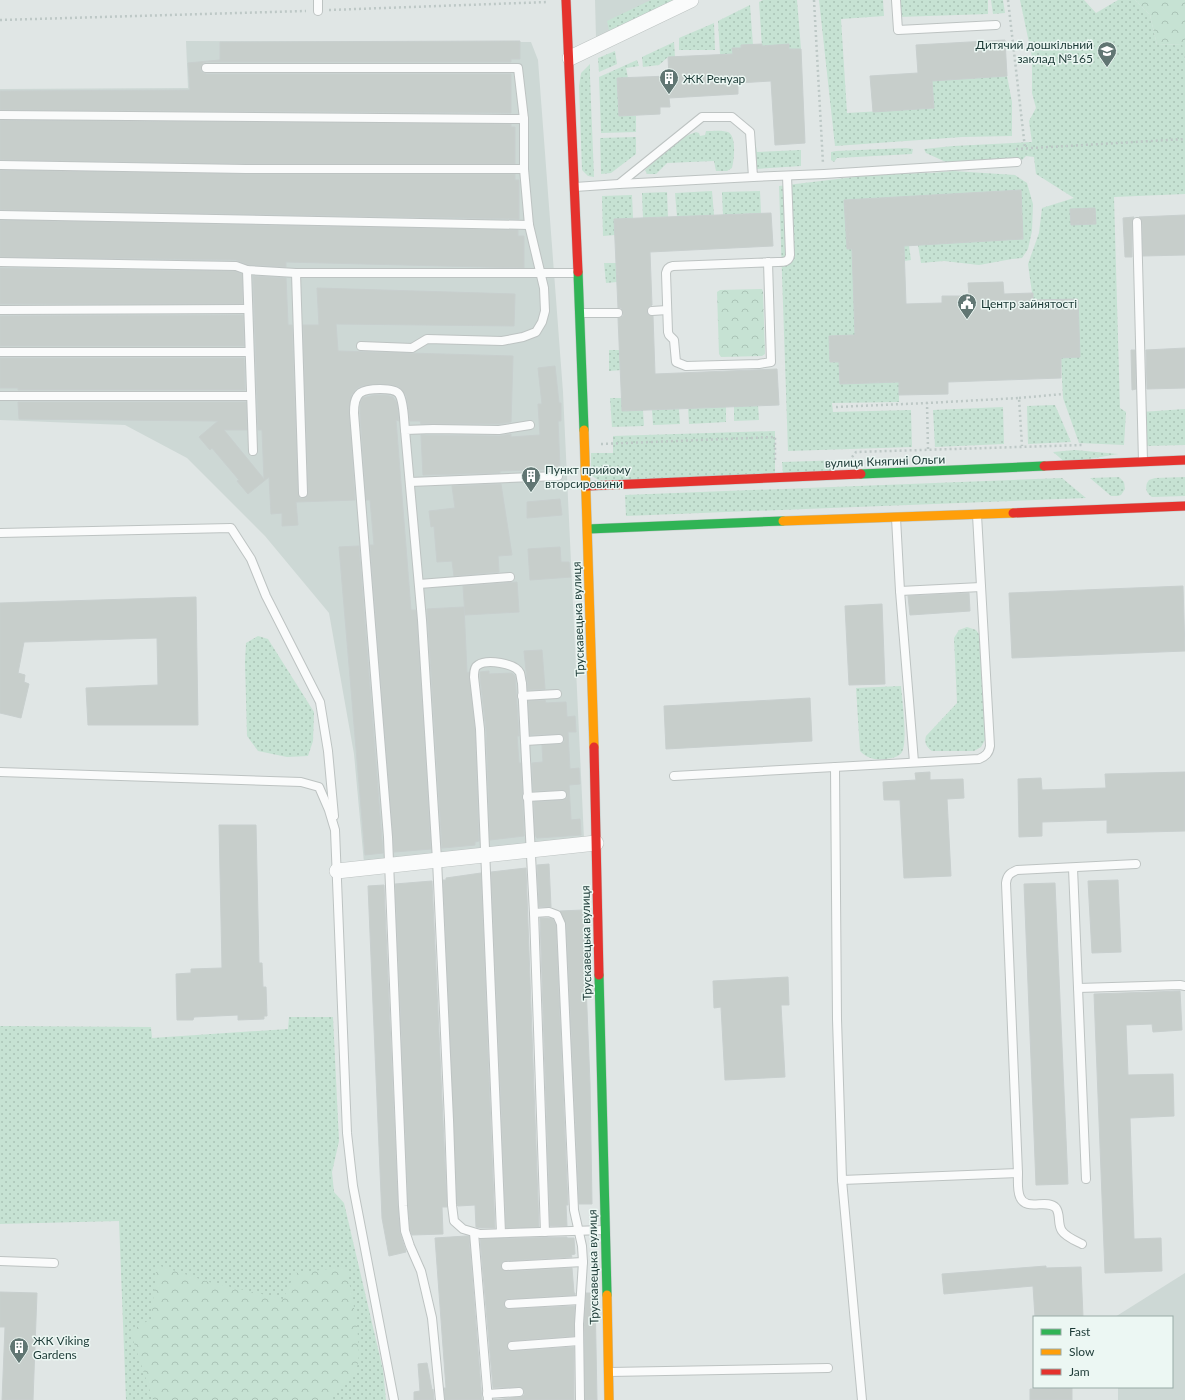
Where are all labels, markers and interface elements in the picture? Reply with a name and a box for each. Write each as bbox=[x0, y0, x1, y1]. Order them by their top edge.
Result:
place label: Дитячий дошкільний заклад №165 bbox=[976, 37, 1093, 66]
school or university icon: Дитячий дошкільний заклад №165 bbox=[1096, 40, 1118, 68]
building icon: ЖК Ренуар bbox=[658, 67, 680, 95]
place label: ЖК Ренуар bbox=[683, 71, 746, 86]
public building icon: Центр зайнятості bbox=[956, 292, 978, 320]
place label: Центр зайнятості bbox=[981, 296, 1077, 311]
street label: вулиця Княгині Ольги bbox=[825, 451, 946, 471]
place label: Пункт прийому вторсировини bbox=[545, 462, 632, 491]
building icon: Пункт прийому вторсировини bbox=[520, 465, 542, 493]
street label: Трускавецька вулиця bbox=[568, 561, 588, 677]
street label: Трускавецька вулиця bbox=[577, 885, 595, 1001]
street label: Трускавецька вулиця bbox=[584, 1209, 602, 1325]
legend bbox=[1033, 1316, 1173, 1388]
text: Fast bbox=[1069, 1324, 1091, 1339]
place label: ЖК Viking Gardens bbox=[33, 1333, 90, 1362]
building icon: ЖК Viking Gardens bbox=[8, 1336, 30, 1364]
text: Slow bbox=[1069, 1344, 1095, 1359]
text: Jam bbox=[1069, 1364, 1090, 1379]

